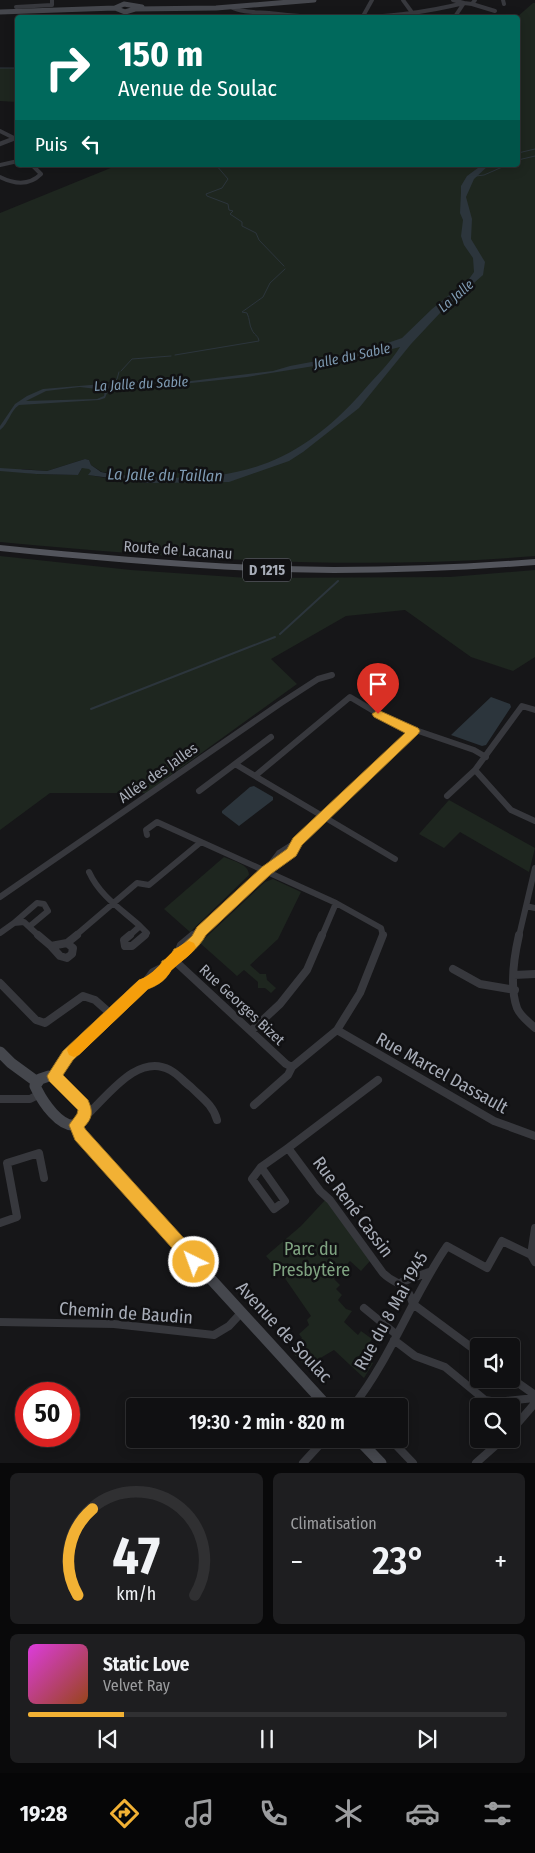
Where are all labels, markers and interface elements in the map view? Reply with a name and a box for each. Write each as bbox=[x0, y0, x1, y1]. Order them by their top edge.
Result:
text: 150 m bbox=[118, 33, 203, 75]
icon: right bbox=[35, 35, 100, 100]
text: Avenue de Soulac bbox=[118, 75, 277, 102]
icon: left bbox=[77, 130, 105, 158]
text: Puis bbox=[35, 133, 67, 156]
water label: La Jalle bbox=[435, 276, 477, 316]
water label: Jalle du Sable bbox=[311, 340, 392, 373]
water label: La Jalle du Sable bbox=[94, 373, 189, 395]
water label: La Jalle du Taillan bbox=[107, 464, 223, 486]
street label: Route de Lacanau bbox=[123, 537, 233, 563]
road number: D 1215 bbox=[243, 558, 291, 582]
pin bbox=[357, 663, 399, 714]
icon: arrive bbox=[364, 670, 392, 698]
street label: Allée des Jalles bbox=[115, 739, 201, 807]
street label: Rue Georges Bizet bbox=[196, 961, 288, 1049]
street label: Rue Marcel Dassault bbox=[372, 1028, 512, 1119]
street label: Rue René Cassin bbox=[308, 1152, 398, 1262]
position arrow bbox=[167, 1235, 219, 1287]
park label: Parc du Presbytère bbox=[272, 1238, 350, 1281]
street label: Rue du 8 Mai 1945 bbox=[349, 1248, 433, 1374]
street label: Avenue de Soulac bbox=[232, 1277, 337, 1387]
street label: Chemin de Baudin bbox=[58, 1297, 194, 1329]
map controls bbox=[470, 1338, 520, 1448]
button: sound bbox=[470, 1338, 520, 1388]
speed limit sign: 50 bbox=[15, 1382, 80, 1447]
button: search bbox=[470, 1398, 520, 1448]
text: 19:30 · 2 min · 820 m bbox=[189, 1411, 345, 1434]
text: Climatisation bbox=[291, 1514, 377, 1533]
text: 47 bbox=[112, 1525, 160, 1588]
text: 23° bbox=[372, 1538, 425, 1584]
text: − bbox=[291, 1545, 303, 1578]
text: + bbox=[494, 1545, 507, 1578]
text: km/h bbox=[116, 1583, 156, 1605]
text: Static Love bbox=[103, 1653, 190, 1676]
text: Velvet Ray bbox=[103, 1676, 170, 1695]
icon: previous bbox=[94, 1725, 122, 1753]
icon: pause bbox=[253, 1725, 281, 1753]
icon: next bbox=[413, 1725, 441, 1753]
icon: directions bbox=[107, 1796, 142, 1831]
icon: music bbox=[182, 1796, 217, 1831]
icon: phone bbox=[256, 1796, 291, 1831]
icon: climate bbox=[331, 1796, 366, 1831]
icon: car bbox=[405, 1796, 440, 1831]
icon: filters bbox=[480, 1796, 515, 1831]
text: 19:28 bbox=[20, 1800, 67, 1827]

